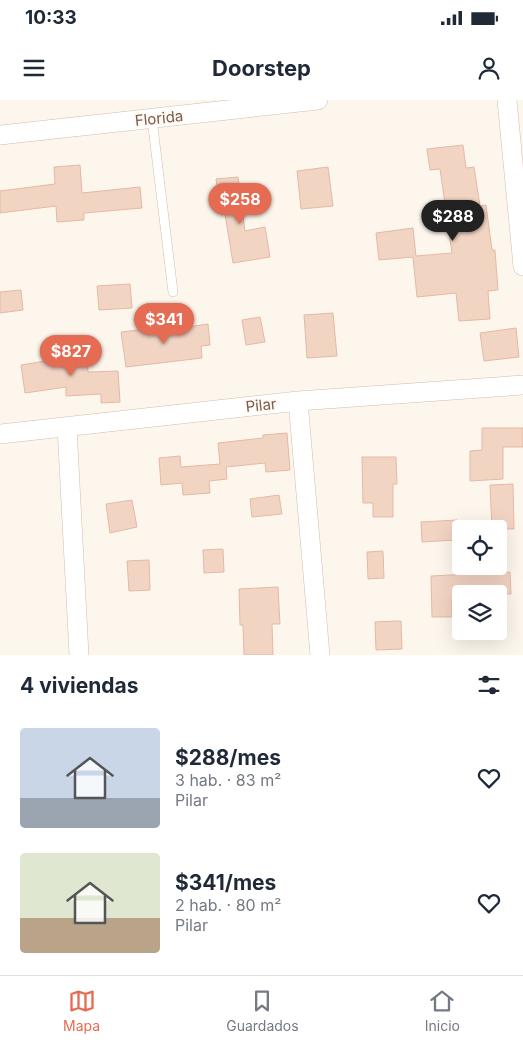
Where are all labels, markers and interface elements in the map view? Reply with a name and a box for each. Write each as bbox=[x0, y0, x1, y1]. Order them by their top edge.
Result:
text: 10:33 bbox=[25, 6, 77, 29]
icon: menu bbox=[20, 54, 48, 82]
icon: person bbox=[475, 54, 503, 82]
text: Doorstep bbox=[212, 55, 311, 81]
street label: Florida bbox=[134, 106, 184, 130]
pin: $258 bbox=[210, 182, 270, 225]
text: $258 bbox=[219, 189, 261, 209]
pin: $288 bbox=[423, 200, 483, 242]
text: $288 bbox=[432, 206, 474, 226]
pin: $341 bbox=[134, 302, 194, 345]
text: $341 bbox=[145, 309, 183, 329]
pin: $827 bbox=[41, 334, 101, 377]
text: $827 bbox=[51, 341, 91, 361]
street label: Pilar bbox=[245, 394, 278, 416]
map controls bbox=[452, 520, 507, 640]
button: locate bbox=[452, 520, 507, 575]
button: layers bbox=[452, 585, 507, 640]
icon: filters bbox=[475, 671, 503, 699]
text: 4 viviendas bbox=[20, 673, 139, 698]
text: $288/mes bbox=[175, 745, 281, 770]
icon: home bbox=[60, 748, 120, 808]
icon: heart bbox=[475, 764, 503, 792]
text: 3 hab. · 83 m² bbox=[175, 770, 281, 790]
text: Pilar bbox=[175, 790, 208, 810]
text: $341/mes bbox=[175, 870, 276, 895]
icon: home bbox=[60, 873, 120, 933]
icon: heart bbox=[475, 889, 503, 917]
text: 2 hab. · 80 m² bbox=[175, 895, 281, 915]
text: Pilar bbox=[175, 915, 208, 935]
tab: Mapa bbox=[63, 987, 100, 1034]
tab: Guardados bbox=[226, 987, 299, 1034]
tab: Inicio bbox=[425, 987, 460, 1034]

